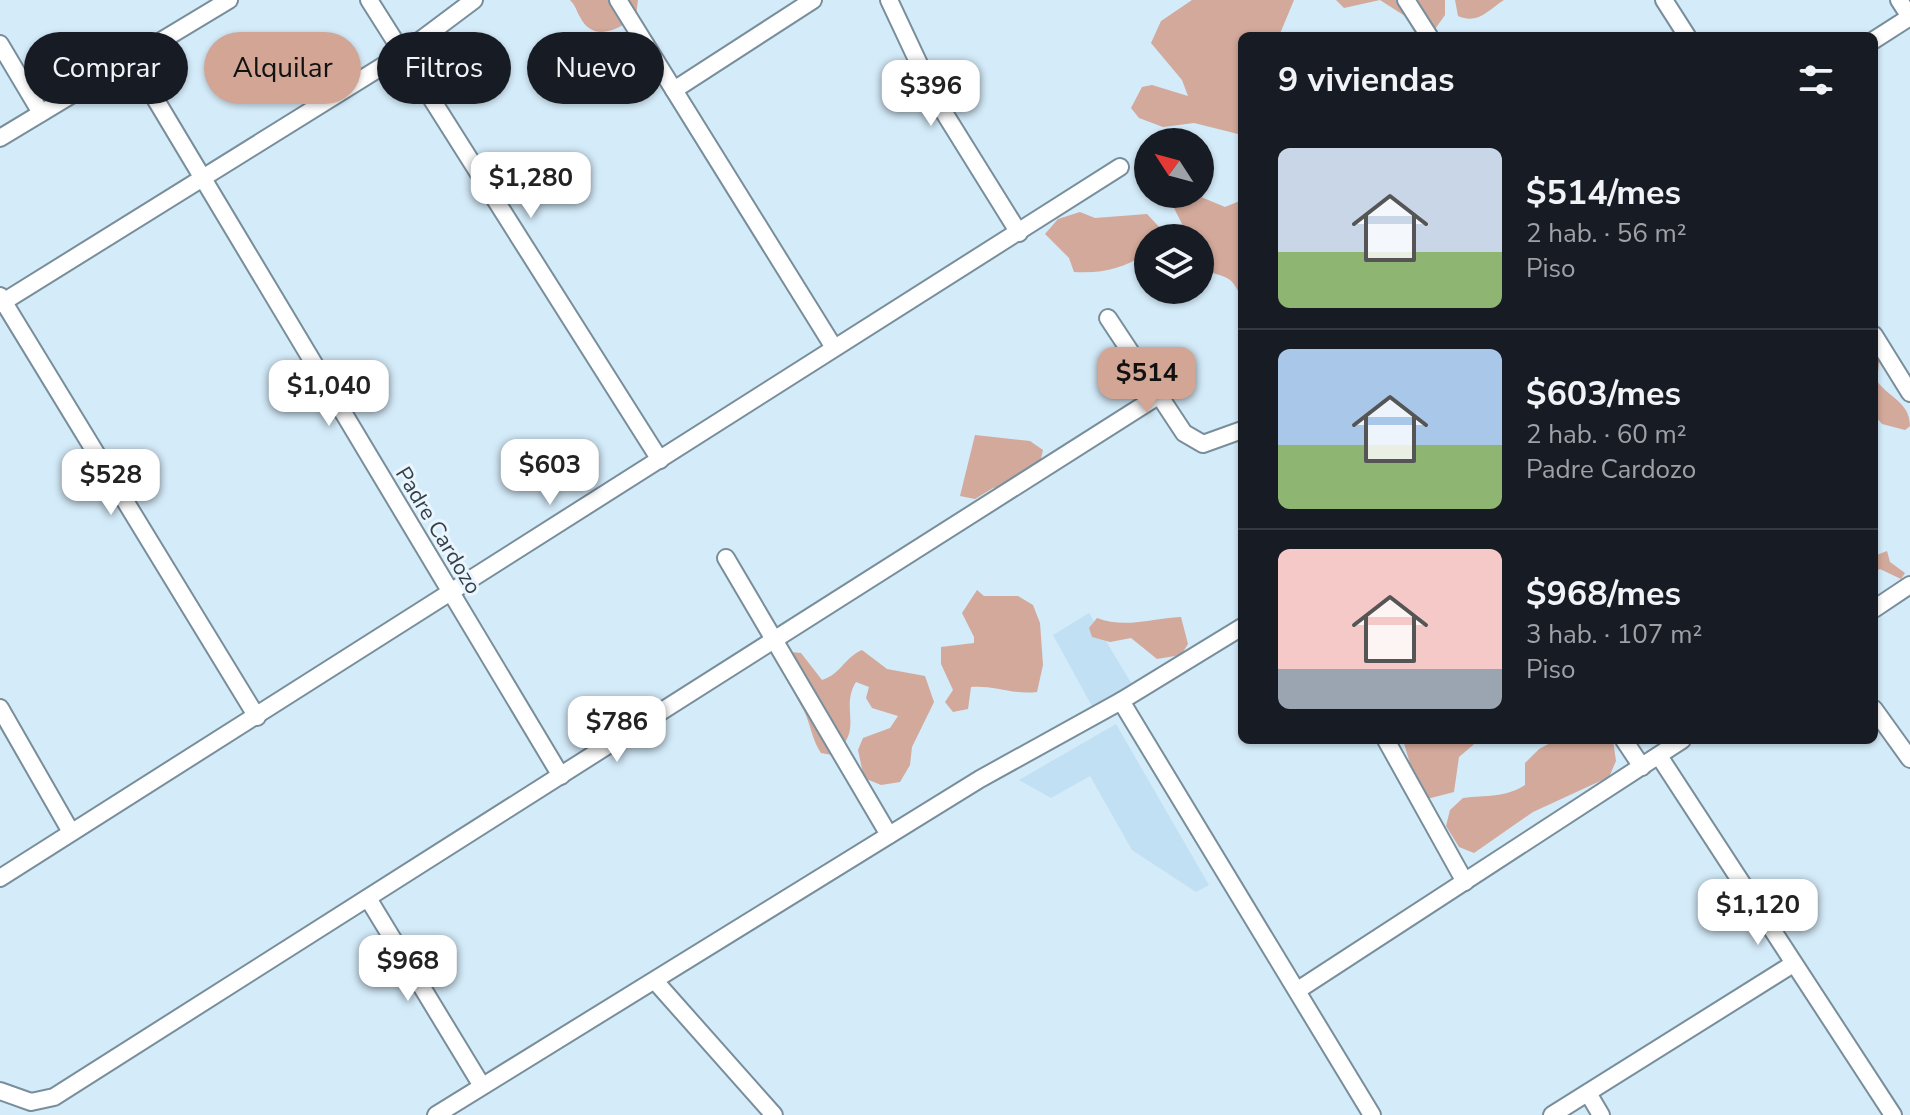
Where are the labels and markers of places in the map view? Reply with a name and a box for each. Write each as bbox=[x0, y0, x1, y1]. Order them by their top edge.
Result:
pin: $396 bbox=[884, 60, 978, 128]
pin: $1,280 bbox=[466, 152, 596, 220]
pin: $514 bbox=[1100, 347, 1194, 415]
pin: $1,040 bbox=[264, 360, 394, 428]
pin: $603 bbox=[503, 439, 597, 507]
pin: $528 bbox=[64, 449, 158, 517]
pin: $786 bbox=[570, 696, 664, 764]
pin: $1,120 bbox=[1693, 879, 1823, 947]
pin: $968 bbox=[361, 935, 455, 1003]

